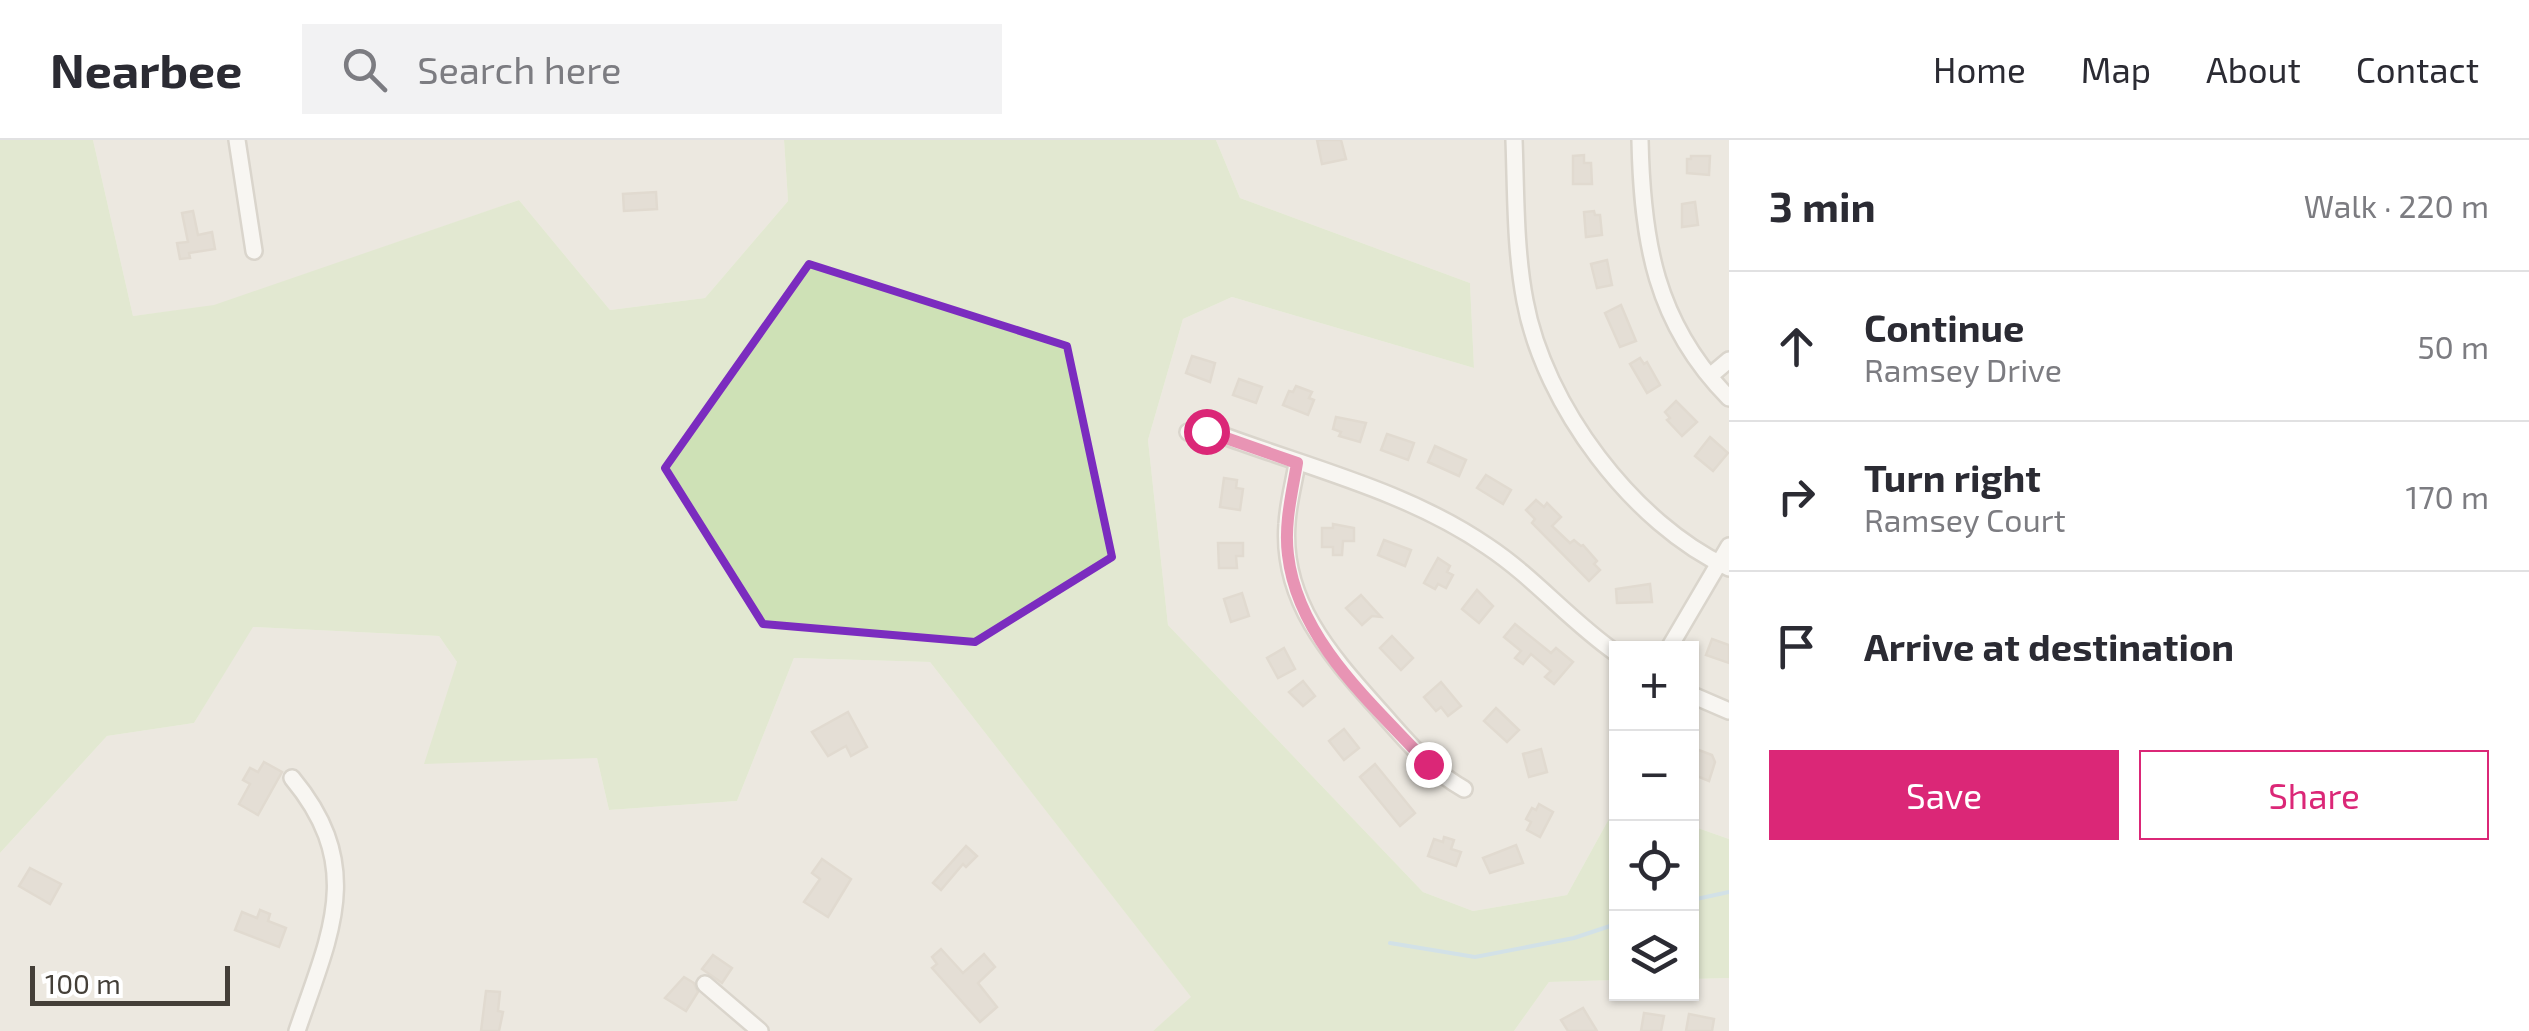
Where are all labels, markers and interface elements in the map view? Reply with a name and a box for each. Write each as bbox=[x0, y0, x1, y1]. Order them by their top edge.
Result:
search box bbox=[302, 24, 1002, 114]
text: Nearbee bbox=[50, 40, 242, 98]
icon: search bbox=[337, 42, 392, 97]
text: Search here bbox=[417, 46, 621, 92]
text: Home bbox=[1933, 48, 2026, 90]
text: Map bbox=[2081, 48, 2151, 90]
text: About bbox=[2206, 48, 2301, 90]
text: Contact bbox=[2356, 48, 2479, 90]
text: 3 min bbox=[1769, 180, 1876, 230]
text: Walk · 220 m bbox=[2304, 186, 2489, 224]
text: Continue bbox=[1864, 304, 2024, 350]
icon: ahead bbox=[1769, 319, 1824, 374]
text: 50 m bbox=[2417, 327, 2489, 365]
text: Ramsey Drive bbox=[1864, 350, 2062, 388]
route start bbox=[1184, 409, 1230, 455]
text: Turn right bbox=[1864, 454, 2041, 500]
icon: right bbox=[1769, 469, 1824, 524]
text: 170 m bbox=[2405, 477, 2489, 515]
text: Ramsey Court bbox=[1864, 500, 2066, 538]
icon: arrive bbox=[1769, 619, 1824, 674]
text: Arrive at destination bbox=[1864, 623, 2234, 669]
map controls bbox=[1609, 641, 1699, 1001]
button: + bbox=[1609, 641, 1699, 731]
button: − bbox=[1609, 731, 1699, 821]
route end bbox=[1406, 742, 1452, 788]
button: Save bbox=[1769, 750, 2119, 840]
button: Share bbox=[2139, 750, 2489, 840]
button: locate bbox=[1609, 821, 1699, 911]
button: layers bbox=[1609, 911, 1699, 1001]
scale bar bbox=[30, 961, 230, 1006]
text: 100 m bbox=[45, 966, 121, 1000]

